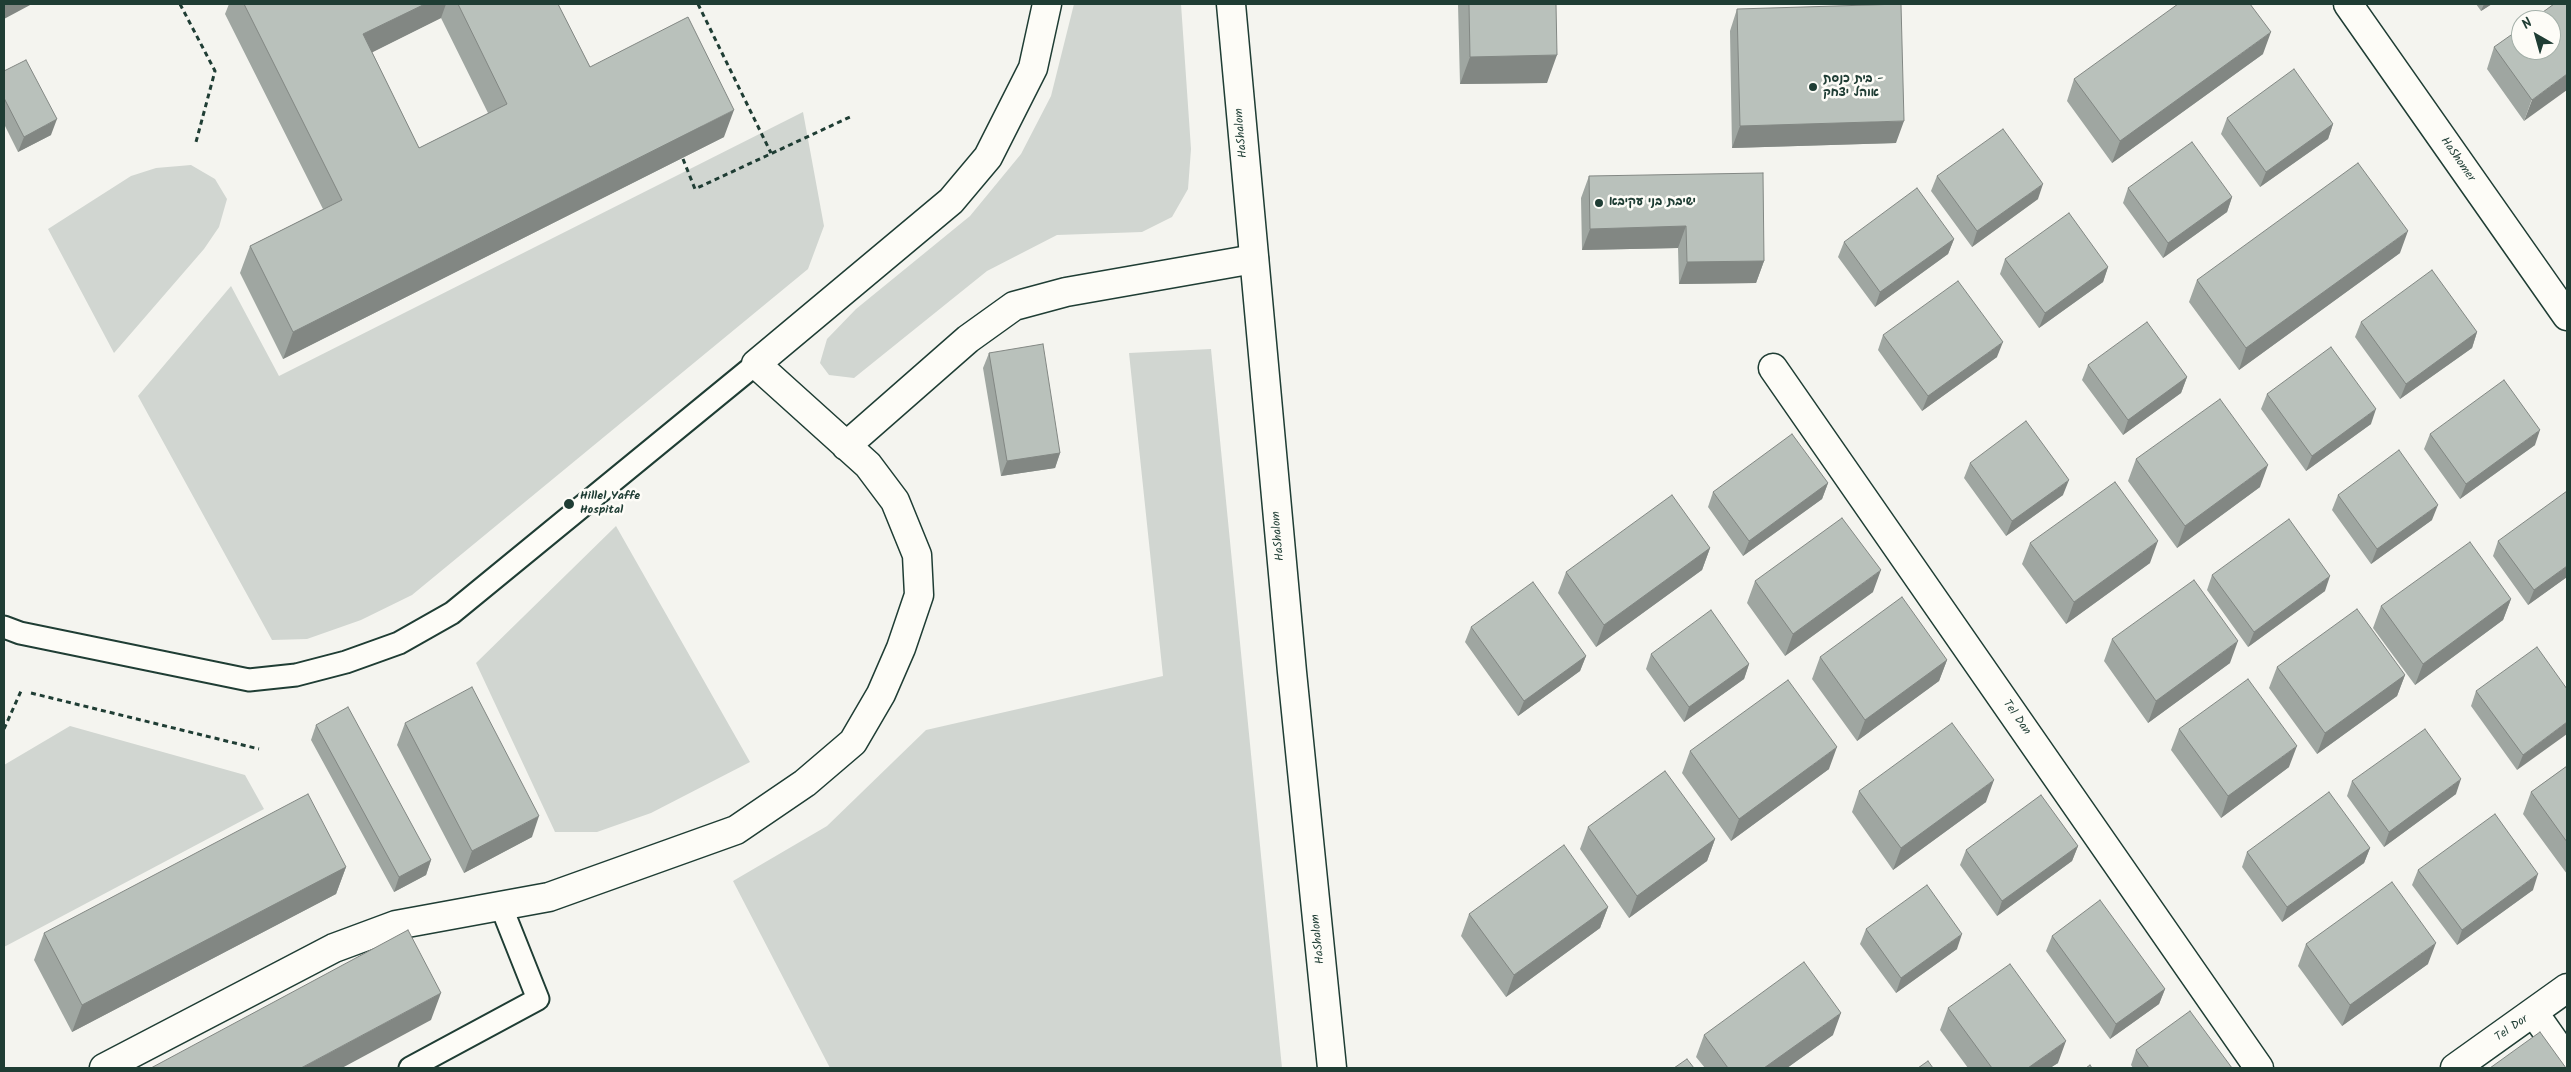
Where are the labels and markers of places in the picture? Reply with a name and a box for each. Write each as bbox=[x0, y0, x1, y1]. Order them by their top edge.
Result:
place label: בית כנסת - אוהל יצחק bbox=[1823, 73, 1884, 101]
marker: בית כנסת - אוהל יצחק bbox=[1807, 81, 1819, 93]
place label: ישיבת בני עקיבא bbox=[1609, 196, 1696, 210]
marker: ישיבת בני עקיבא bbox=[1593, 197, 1605, 209]
place label: Hillel Yaffe Hospital bbox=[580, 490, 640, 518]
marker: Hillel Yaffe Hospital bbox=[562, 497, 576, 511]

